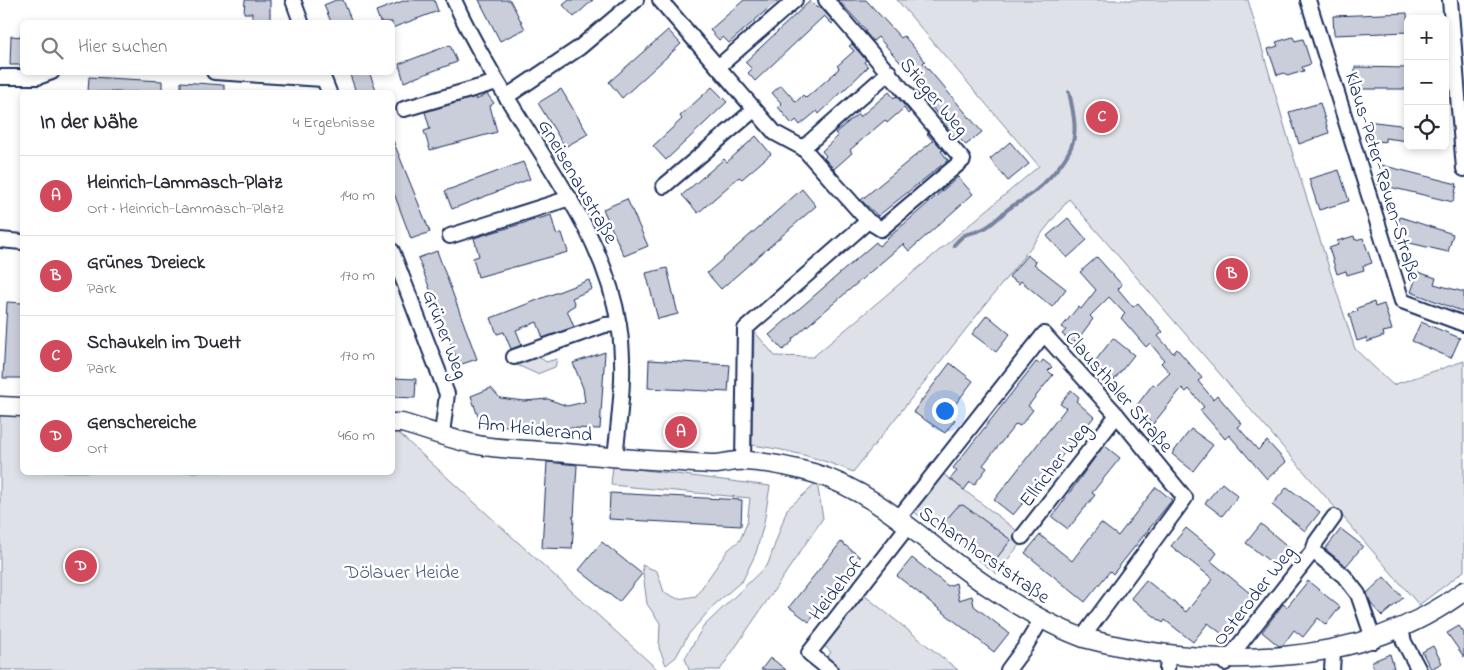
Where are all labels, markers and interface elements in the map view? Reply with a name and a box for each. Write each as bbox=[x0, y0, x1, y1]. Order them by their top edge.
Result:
map controls bbox=[1404, 15, 1449, 150]
button: + bbox=[1404, 15, 1449, 60]
search box bbox=[20, 20, 395, 75]
icon: search bbox=[38, 34, 66, 62]
text: Hier suchen bbox=[78, 34, 167, 61]
street label: Stieger Weg bbox=[891, 52, 975, 144]
button: − bbox=[1404, 60, 1449, 105]
street label: Klaus-Peter-Rauen-Straße bbox=[1336, 69, 1427, 285]
pin: C bbox=[1086, 98, 1118, 136]
button: locate bbox=[1404, 105, 1449, 150]
text: In der Nähe bbox=[40, 108, 138, 138]
text: 4 Ergebnisse bbox=[293, 111, 375, 135]
street label: Gneisenaustraße bbox=[529, 115, 624, 250]
text: Heinrich-Lammasch-Platz bbox=[87, 170, 282, 197]
text: A bbox=[51, 184, 61, 208]
text: 140 m bbox=[340, 184, 375, 208]
text: Ort · Heinrich-Lammasch-Platz bbox=[87, 197, 284, 221]
text: Grünes Dreieck bbox=[87, 250, 205, 277]
pin: B bbox=[1216, 255, 1248, 293]
text: B bbox=[51, 264, 61, 288]
text: 170 m bbox=[340, 264, 375, 288]
text: Park bbox=[87, 277, 116, 301]
street label: Grüner Weg bbox=[412, 286, 474, 384]
street label: Clausthaler Straße bbox=[1057, 325, 1179, 460]
text: Schaukeln im Duett bbox=[87, 330, 241, 357]
text: C bbox=[52, 344, 60, 368]
text: 170 m bbox=[340, 344, 375, 368]
text: Park bbox=[87, 357, 116, 381]
your location bbox=[932, 398, 958, 424]
text: Genschereiche bbox=[87, 410, 196, 437]
street label: Am Heiderand bbox=[476, 410, 594, 451]
pin: A bbox=[665, 413, 697, 451]
street label: Ellricher Weg bbox=[1014, 417, 1099, 515]
text: D bbox=[50, 424, 62, 448]
text: 460 m bbox=[338, 424, 375, 448]
text: Ort bbox=[87, 437, 108, 461]
street label: Scharnhorststraße bbox=[912, 500, 1055, 612]
street label: Osteroder Weg bbox=[1206, 540, 1304, 654]
pin: D bbox=[65, 547, 97, 585]
street label: Heidehof bbox=[803, 551, 871, 627]
park label: Dölauer Heide bbox=[344, 559, 459, 588]

